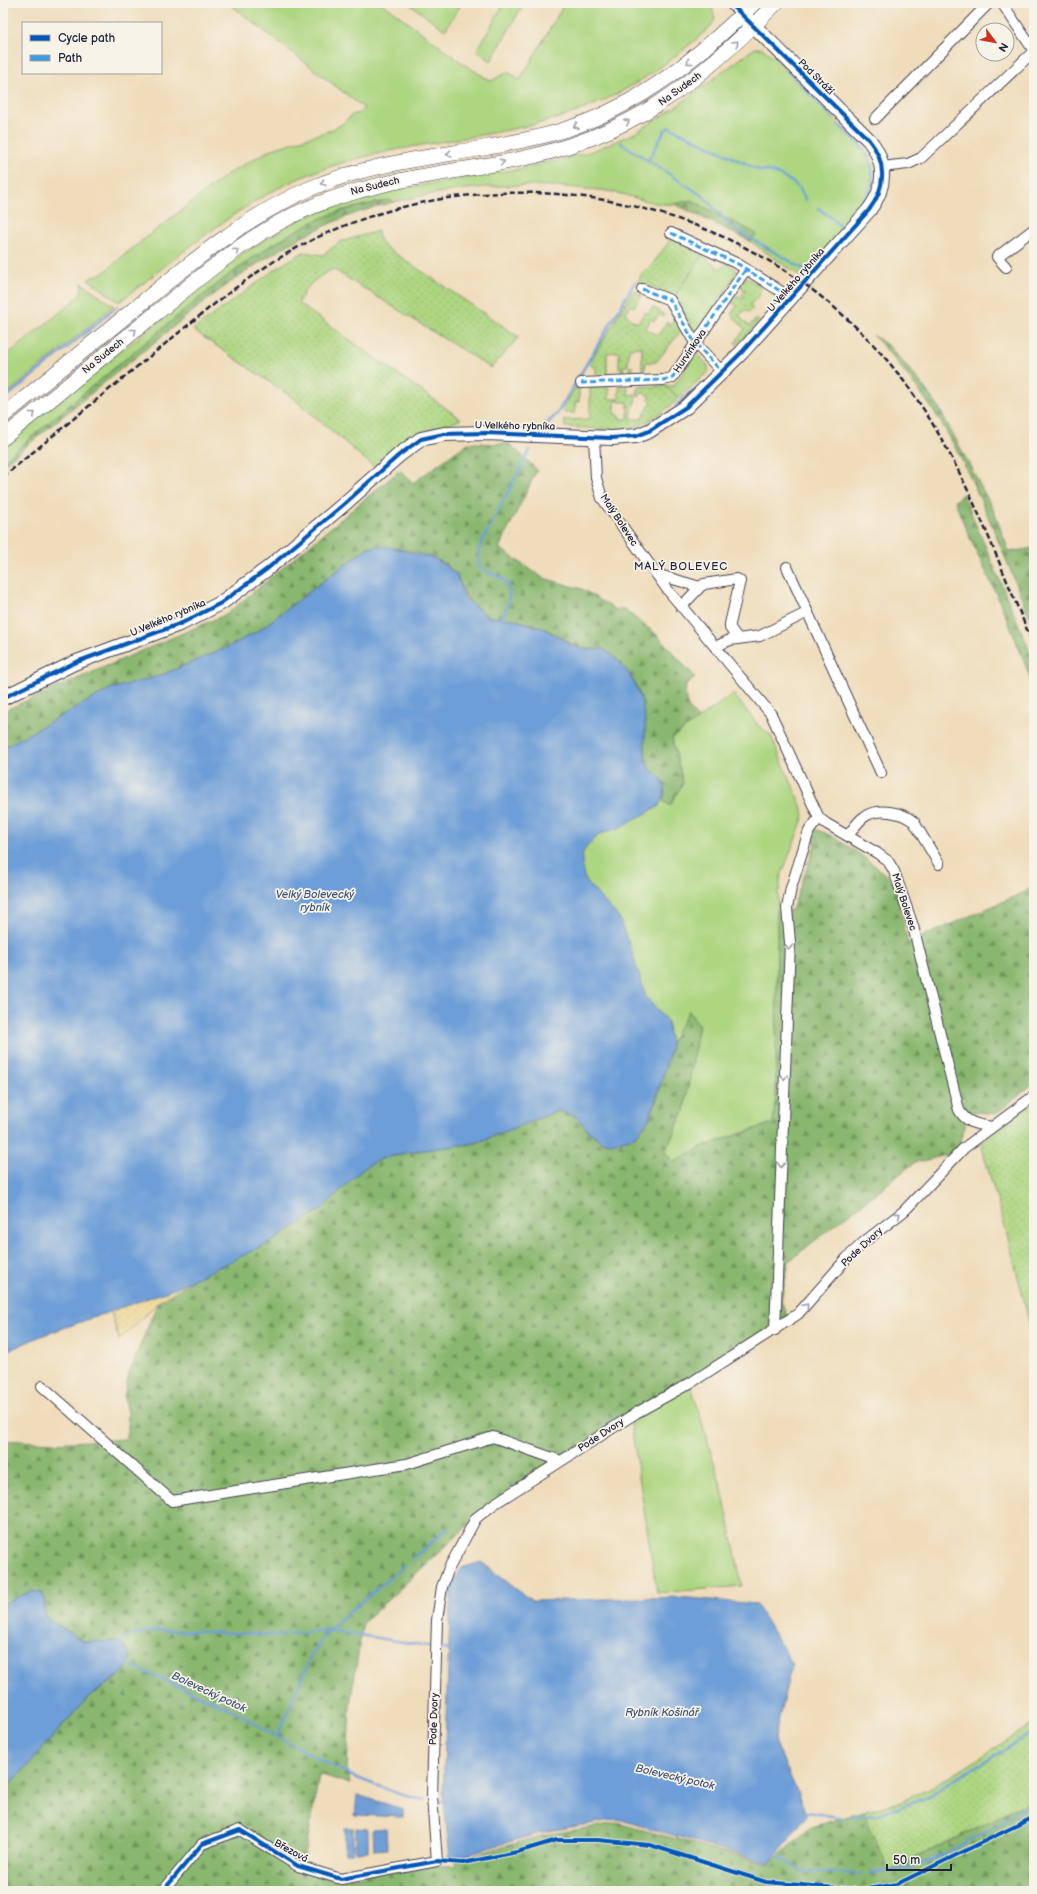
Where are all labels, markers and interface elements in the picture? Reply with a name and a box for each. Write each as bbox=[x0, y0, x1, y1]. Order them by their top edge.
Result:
legend bbox=[22, 22, 162, 74]
north arrow bbox=[975, 22, 1015, 62]
text: Cycle path bbox=[58, 31, 115, 46]
one-way arrow bbox=[731, 40, 739, 48]
text: N bbox=[995, 40, 1011, 54]
text: Path bbox=[58, 51, 83, 66]
street label: Pod Stráží bbox=[796, 57, 837, 98]
one-way arrow bbox=[686, 58, 693, 65]
street label: Na Sudech bbox=[656, 69, 704, 108]
one-way arrow bbox=[623, 119, 631, 127]
one-way arrow bbox=[572, 121, 579, 129]
one-way arrow bbox=[446, 149, 452, 158]
one-way arrow bbox=[499, 158, 505, 167]
street label: Na Sudech bbox=[349, 174, 401, 198]
one-way arrow bbox=[319, 179, 326, 187]
street label: U Velkého rybníka bbox=[765, 245, 827, 314]
one-way arrow bbox=[231, 248, 238, 255]
street label: Hurvínkova bbox=[671, 327, 709, 375]
one-way arrow bbox=[129, 329, 137, 336]
street label: Na Sudech bbox=[80, 335, 126, 376]
one-way arrow bbox=[29, 411, 36, 418]
street label: U Velkého rybníka bbox=[475, 419, 556, 433]
street label: Malý Bolevec bbox=[598, 492, 640, 548]
district label: MALÝ BOLEVEC bbox=[634, 559, 728, 573]
street label: U Velkého rybníka bbox=[129, 597, 208, 639]
street label: Malý Bolevec bbox=[889, 872, 919, 932]
water label: Velký Bolevecký rybník bbox=[276, 888, 355, 914]
one-way arrow bbox=[785, 944, 793, 950]
one-way arrow bbox=[780, 1074, 789, 1080]
one-way arrow bbox=[777, 1162, 786, 1168]
one-way arrow bbox=[894, 1213, 901, 1220]
street label: Pode Dvory bbox=[839, 1224, 886, 1269]
one-way arrow bbox=[801, 1303, 808, 1310]
street label: Pode Dvory bbox=[576, 1415, 627, 1454]
water label: Bolevecký potok bbox=[170, 1669, 249, 1715]
street label: Pode Dvory bbox=[427, 1692, 441, 1745]
water label: Rybník Košinář bbox=[625, 1706, 701, 1719]
water label: Bolevecký potok bbox=[634, 1762, 716, 1793]
street label: Březová bbox=[272, 1837, 310, 1865]
scale bar bbox=[887, 1846, 951, 1872]
text: 50 m bbox=[893, 1853, 920, 1868]

